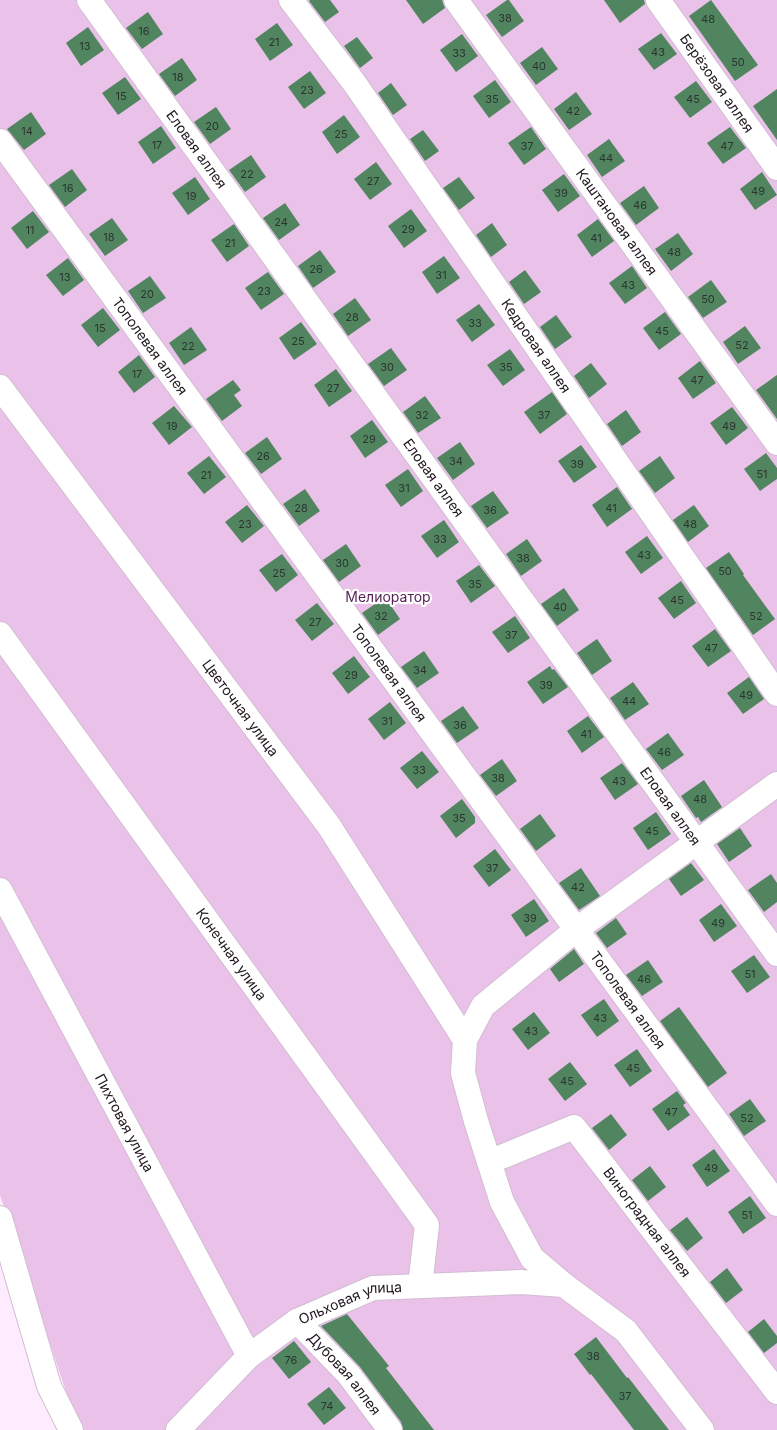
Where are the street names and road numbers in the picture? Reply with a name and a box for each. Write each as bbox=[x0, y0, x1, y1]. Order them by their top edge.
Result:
street label: Берёзовая аллея bbox=[677, 30, 758, 135]
street label: Еловая аллея bbox=[163, 107, 231, 191]
street label: Каштановая аллея bbox=[573, 165, 661, 278]
street label: Тополевая аллея bbox=[109, 294, 192, 398]
street label: Кедровая аллея bbox=[498, 295, 575, 396]
street label: Еловая аллея bbox=[400, 435, 468, 520]
street label: Тополевая аллея bbox=[348, 621, 431, 725]
street label: Цветочная улица bbox=[199, 656, 283, 759]
street label: Еловая аллея bbox=[637, 764, 705, 848]
street label: Конечная улица bbox=[193, 904, 271, 1003]
street label: Тополевая аллея bbox=[587, 948, 670, 1052]
street label: Пихтовая улица bbox=[92, 1071, 158, 1175]
street label: Виноградная аллея bbox=[600, 1164, 695, 1280]
street label: Ольховая улица bbox=[296, 1278, 402, 1327]
street label: Дубовая аллея bbox=[305, 1329, 385, 1418]

